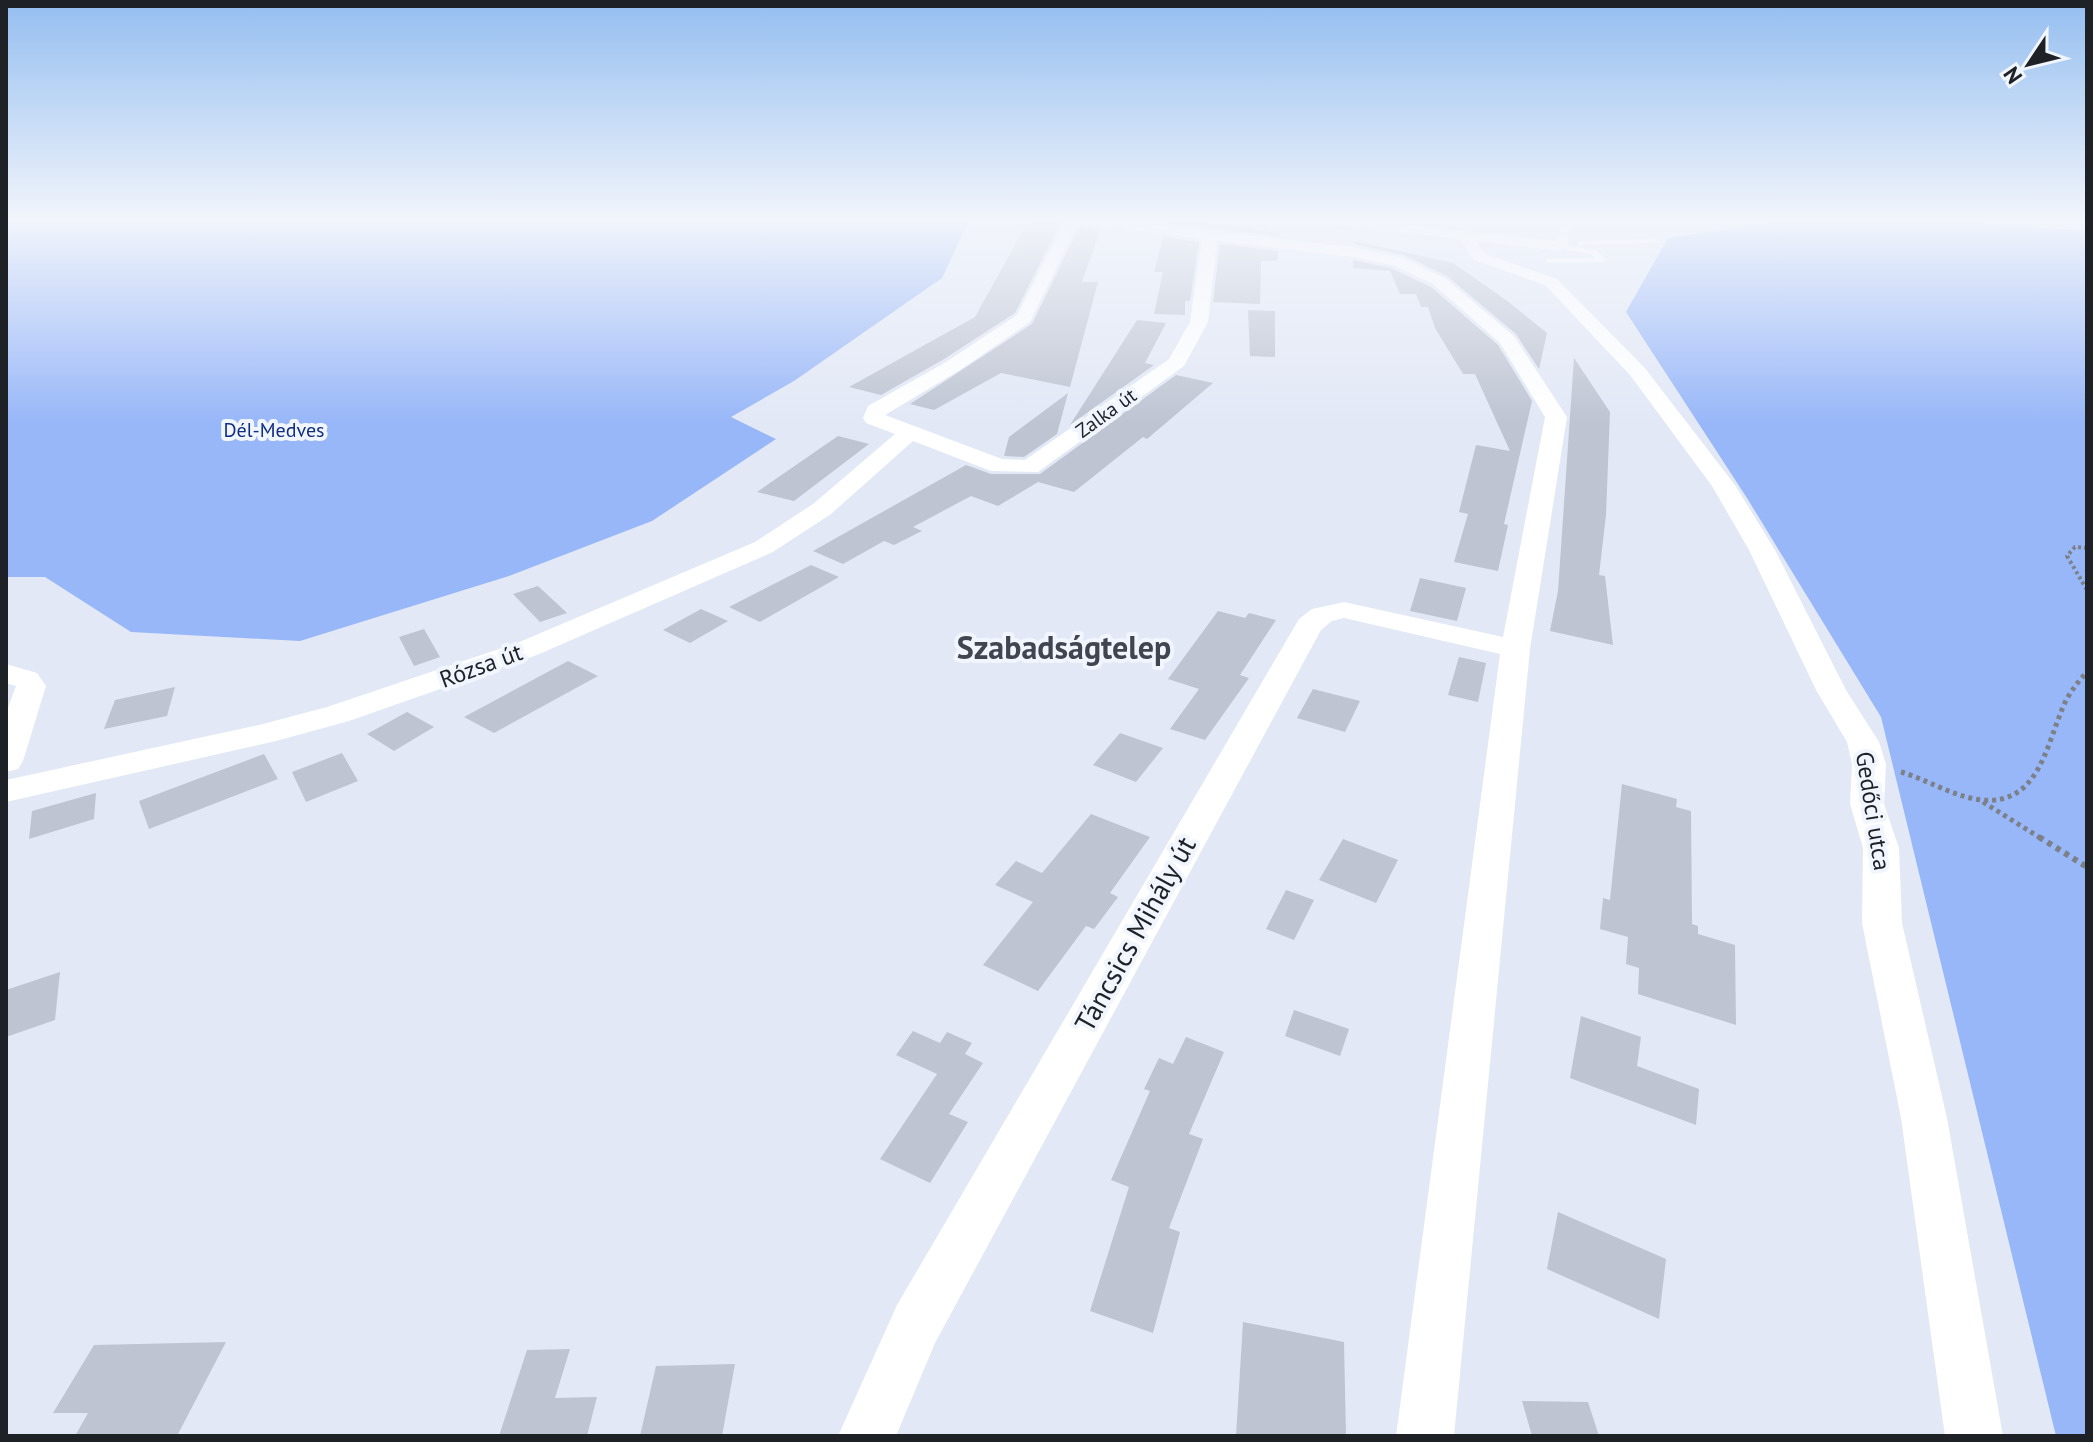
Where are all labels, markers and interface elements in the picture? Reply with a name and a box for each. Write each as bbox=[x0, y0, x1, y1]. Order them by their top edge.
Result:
north arrow bbox=[1989, 24, 2069, 104]
text: N bbox=[1997, 62, 2028, 89]
street label: Zalka út bbox=[1071, 382, 1142, 444]
park label: Dél-Medves bbox=[223, 417, 325, 443]
district label: Szabadságtelep bbox=[957, 626, 1171, 668]
street label: Rózsa út bbox=[435, 636, 526, 695]
street label: Gedőci utca bbox=[1849, 749, 1898, 873]
street label: Táncsics Mihály út bbox=[1066, 829, 1204, 1038]

